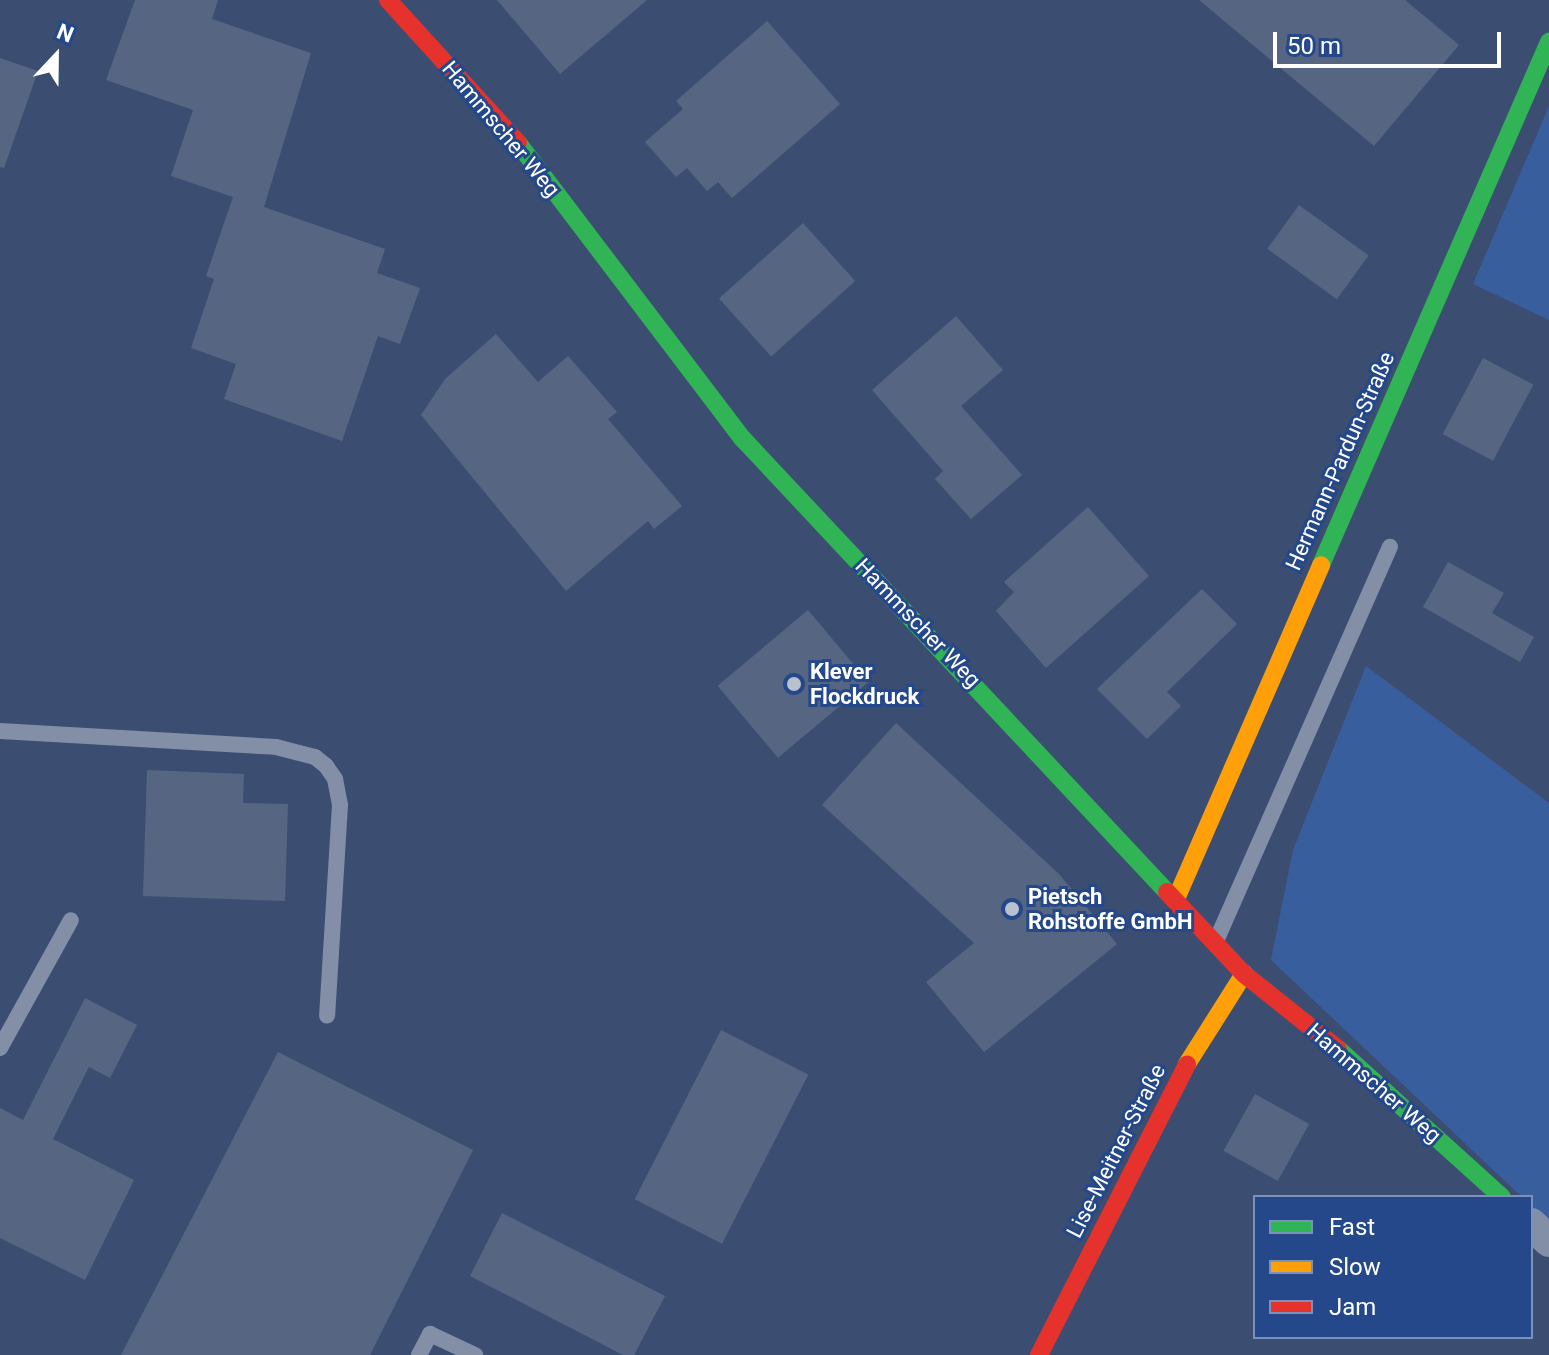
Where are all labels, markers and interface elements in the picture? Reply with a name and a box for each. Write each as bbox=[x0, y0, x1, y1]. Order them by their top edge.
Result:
north arrow bbox=[16, 16, 96, 96]
scale bar bbox=[1277, 16, 1505, 66]
text: N bbox=[53, 19, 77, 48]
text: 50 m bbox=[1287, 32, 1341, 60]
street label: Hammscher Weg bbox=[437, 56, 565, 202]
street label: Hermann-Pardun-Straße bbox=[1280, 348, 1400, 574]
street label: Hammscher Weg bbox=[850, 553, 986, 693]
place label: Klever Flockdruck bbox=[810, 658, 919, 710]
marker: Klever Flockdruck bbox=[785, 675, 803, 693]
place label: Pietsch Rohstoffe GmbH bbox=[1028, 883, 1193, 934]
marker: Pietsch Rohstoffe GmbH bbox=[1003, 900, 1021, 918]
street label: Hammscher Weg bbox=[1302, 1018, 1446, 1148]
street label: Lise-Meitner-Straße bbox=[1061, 1060, 1171, 1242]
legend bbox=[1253, 1195, 1533, 1339]
text: Fast bbox=[1329, 1213, 1375, 1241]
text: Slow bbox=[1329, 1253, 1381, 1281]
text: Jam bbox=[1329, 1293, 1376, 1321]

